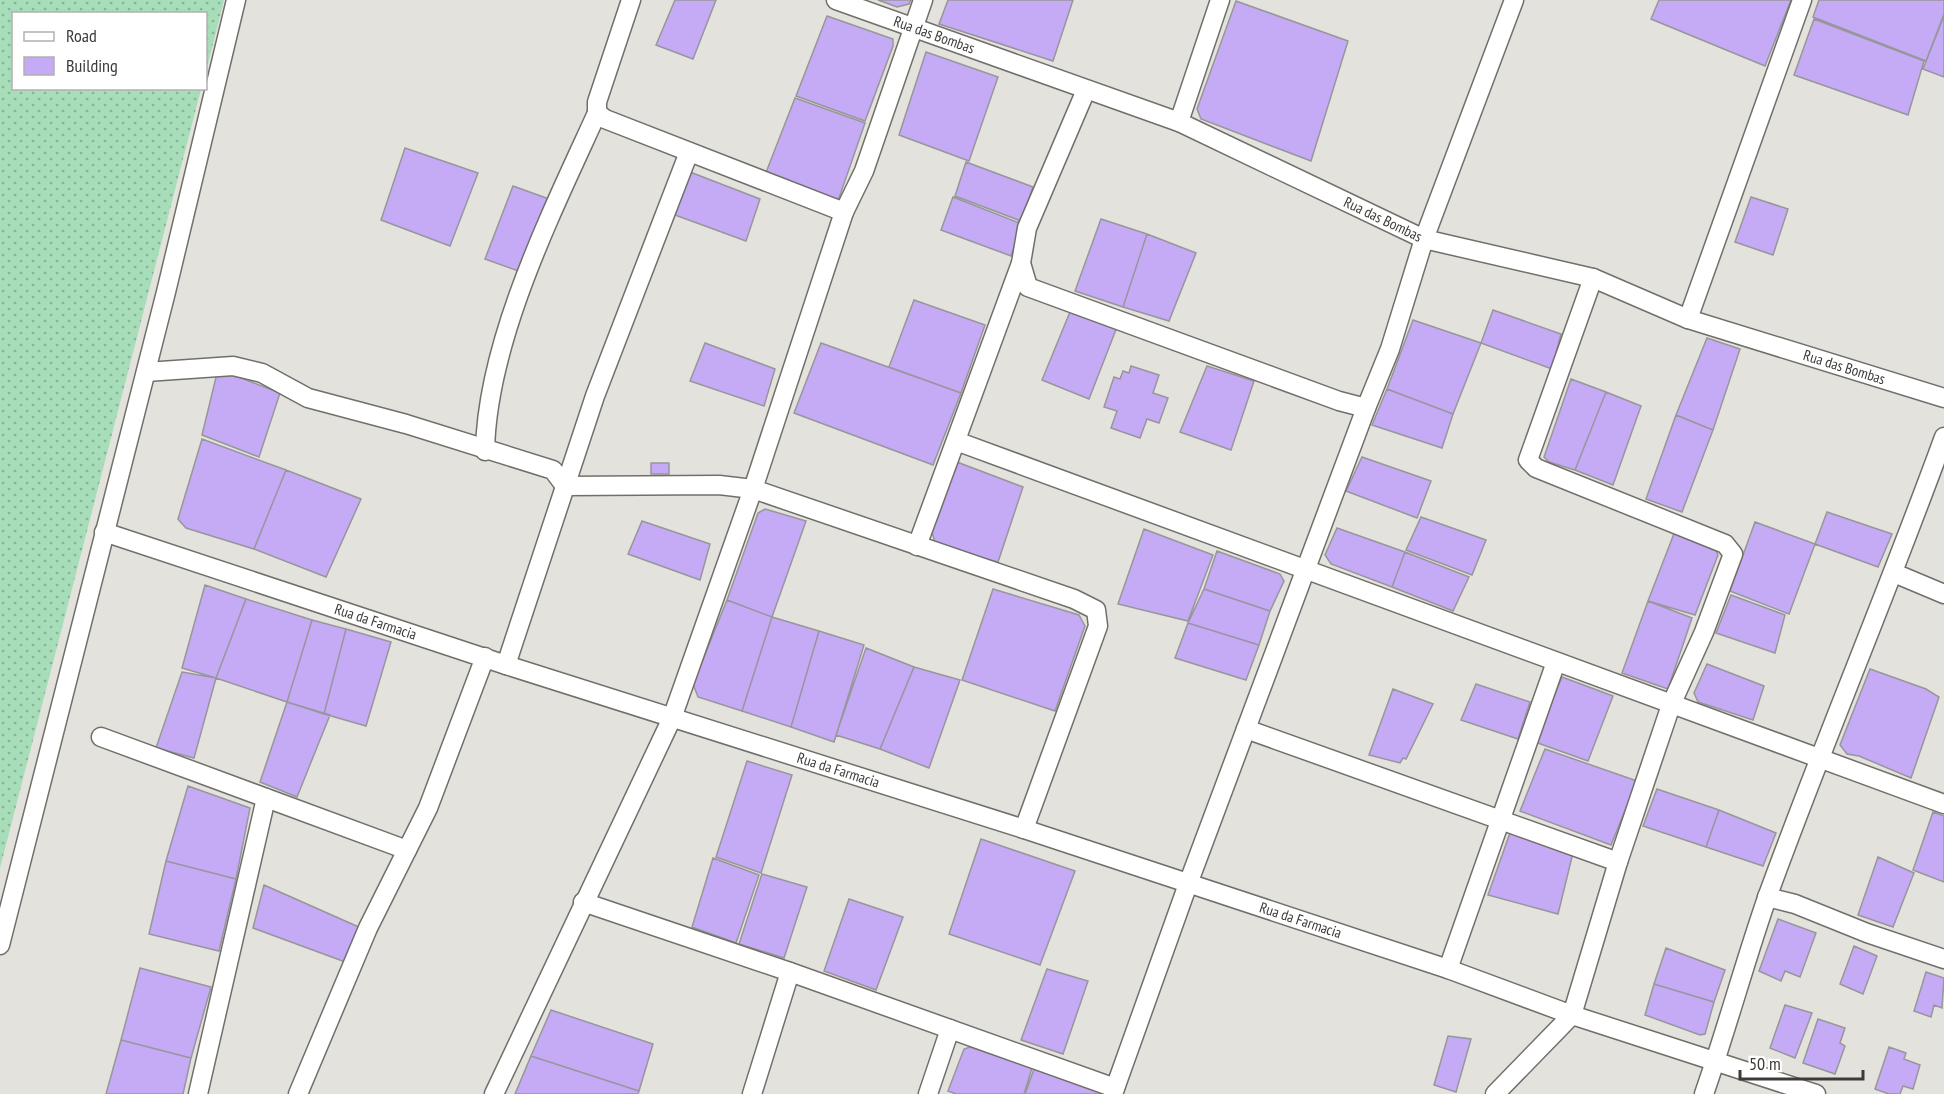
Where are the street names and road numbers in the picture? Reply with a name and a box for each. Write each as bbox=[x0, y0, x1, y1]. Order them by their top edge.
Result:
street label: Rua das Bombas bbox=[891, 11, 977, 58]
street label: Rua das Bombas bbox=[1341, 192, 1425, 246]
street label: Rua das Bombas bbox=[1801, 345, 1888, 388]
street label: Rua da Farmacia bbox=[332, 599, 419, 644]
street label: Rua da Farmacia bbox=[795, 748, 882, 792]
street label: Rua da Farmacia bbox=[1257, 897, 1344, 942]

